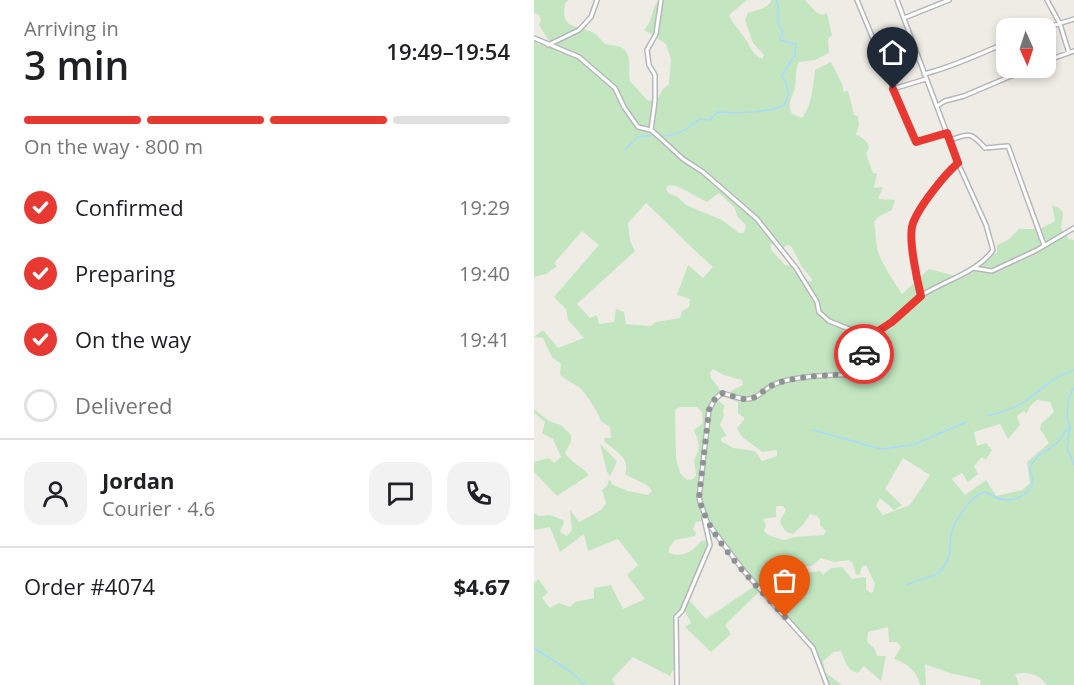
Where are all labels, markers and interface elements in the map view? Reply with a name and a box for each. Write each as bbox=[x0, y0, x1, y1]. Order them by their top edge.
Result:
text: Arriving in bbox=[24, 15, 119, 42]
north arrow bbox=[996, 18, 1056, 78]
map controls bbox=[996, 18, 1056, 78]
pin bbox=[867, 27, 918, 89]
text: 19:49–19:54 bbox=[386, 36, 510, 66]
icon: home bbox=[876, 36, 909, 69]
text: 3 min bbox=[24, 38, 129, 91]
text: On the way · 800 m bbox=[24, 133, 203, 160]
icon: check bbox=[24, 191, 57, 224]
text: Confirmed bbox=[75, 192, 184, 222]
text: 19:29 bbox=[459, 194, 510, 221]
icon: check bbox=[24, 257, 57, 290]
text: Preparing bbox=[75, 258, 175, 288]
text: 19:40 bbox=[459, 260, 510, 287]
icon: check bbox=[24, 323, 57, 356]
text: On the way bbox=[75, 324, 191, 354]
courier bbox=[834, 324, 894, 384]
text: 19:41 bbox=[459, 326, 510, 353]
icon: car bbox=[848, 338, 881, 371]
text: Delivered bbox=[75, 390, 173, 420]
button: person bbox=[24, 462, 87, 525]
button: chat bbox=[369, 462, 432, 525]
button: phone bbox=[447, 462, 510, 525]
text: Jordan bbox=[102, 465, 175, 495]
text: Courier · 4.6 bbox=[102, 495, 215, 522]
pin bbox=[759, 555, 810, 617]
icon: bag bbox=[768, 564, 801, 597]
text: Order #4074 bbox=[24, 571, 155, 601]
text: $4.67 bbox=[453, 571, 510, 601]

